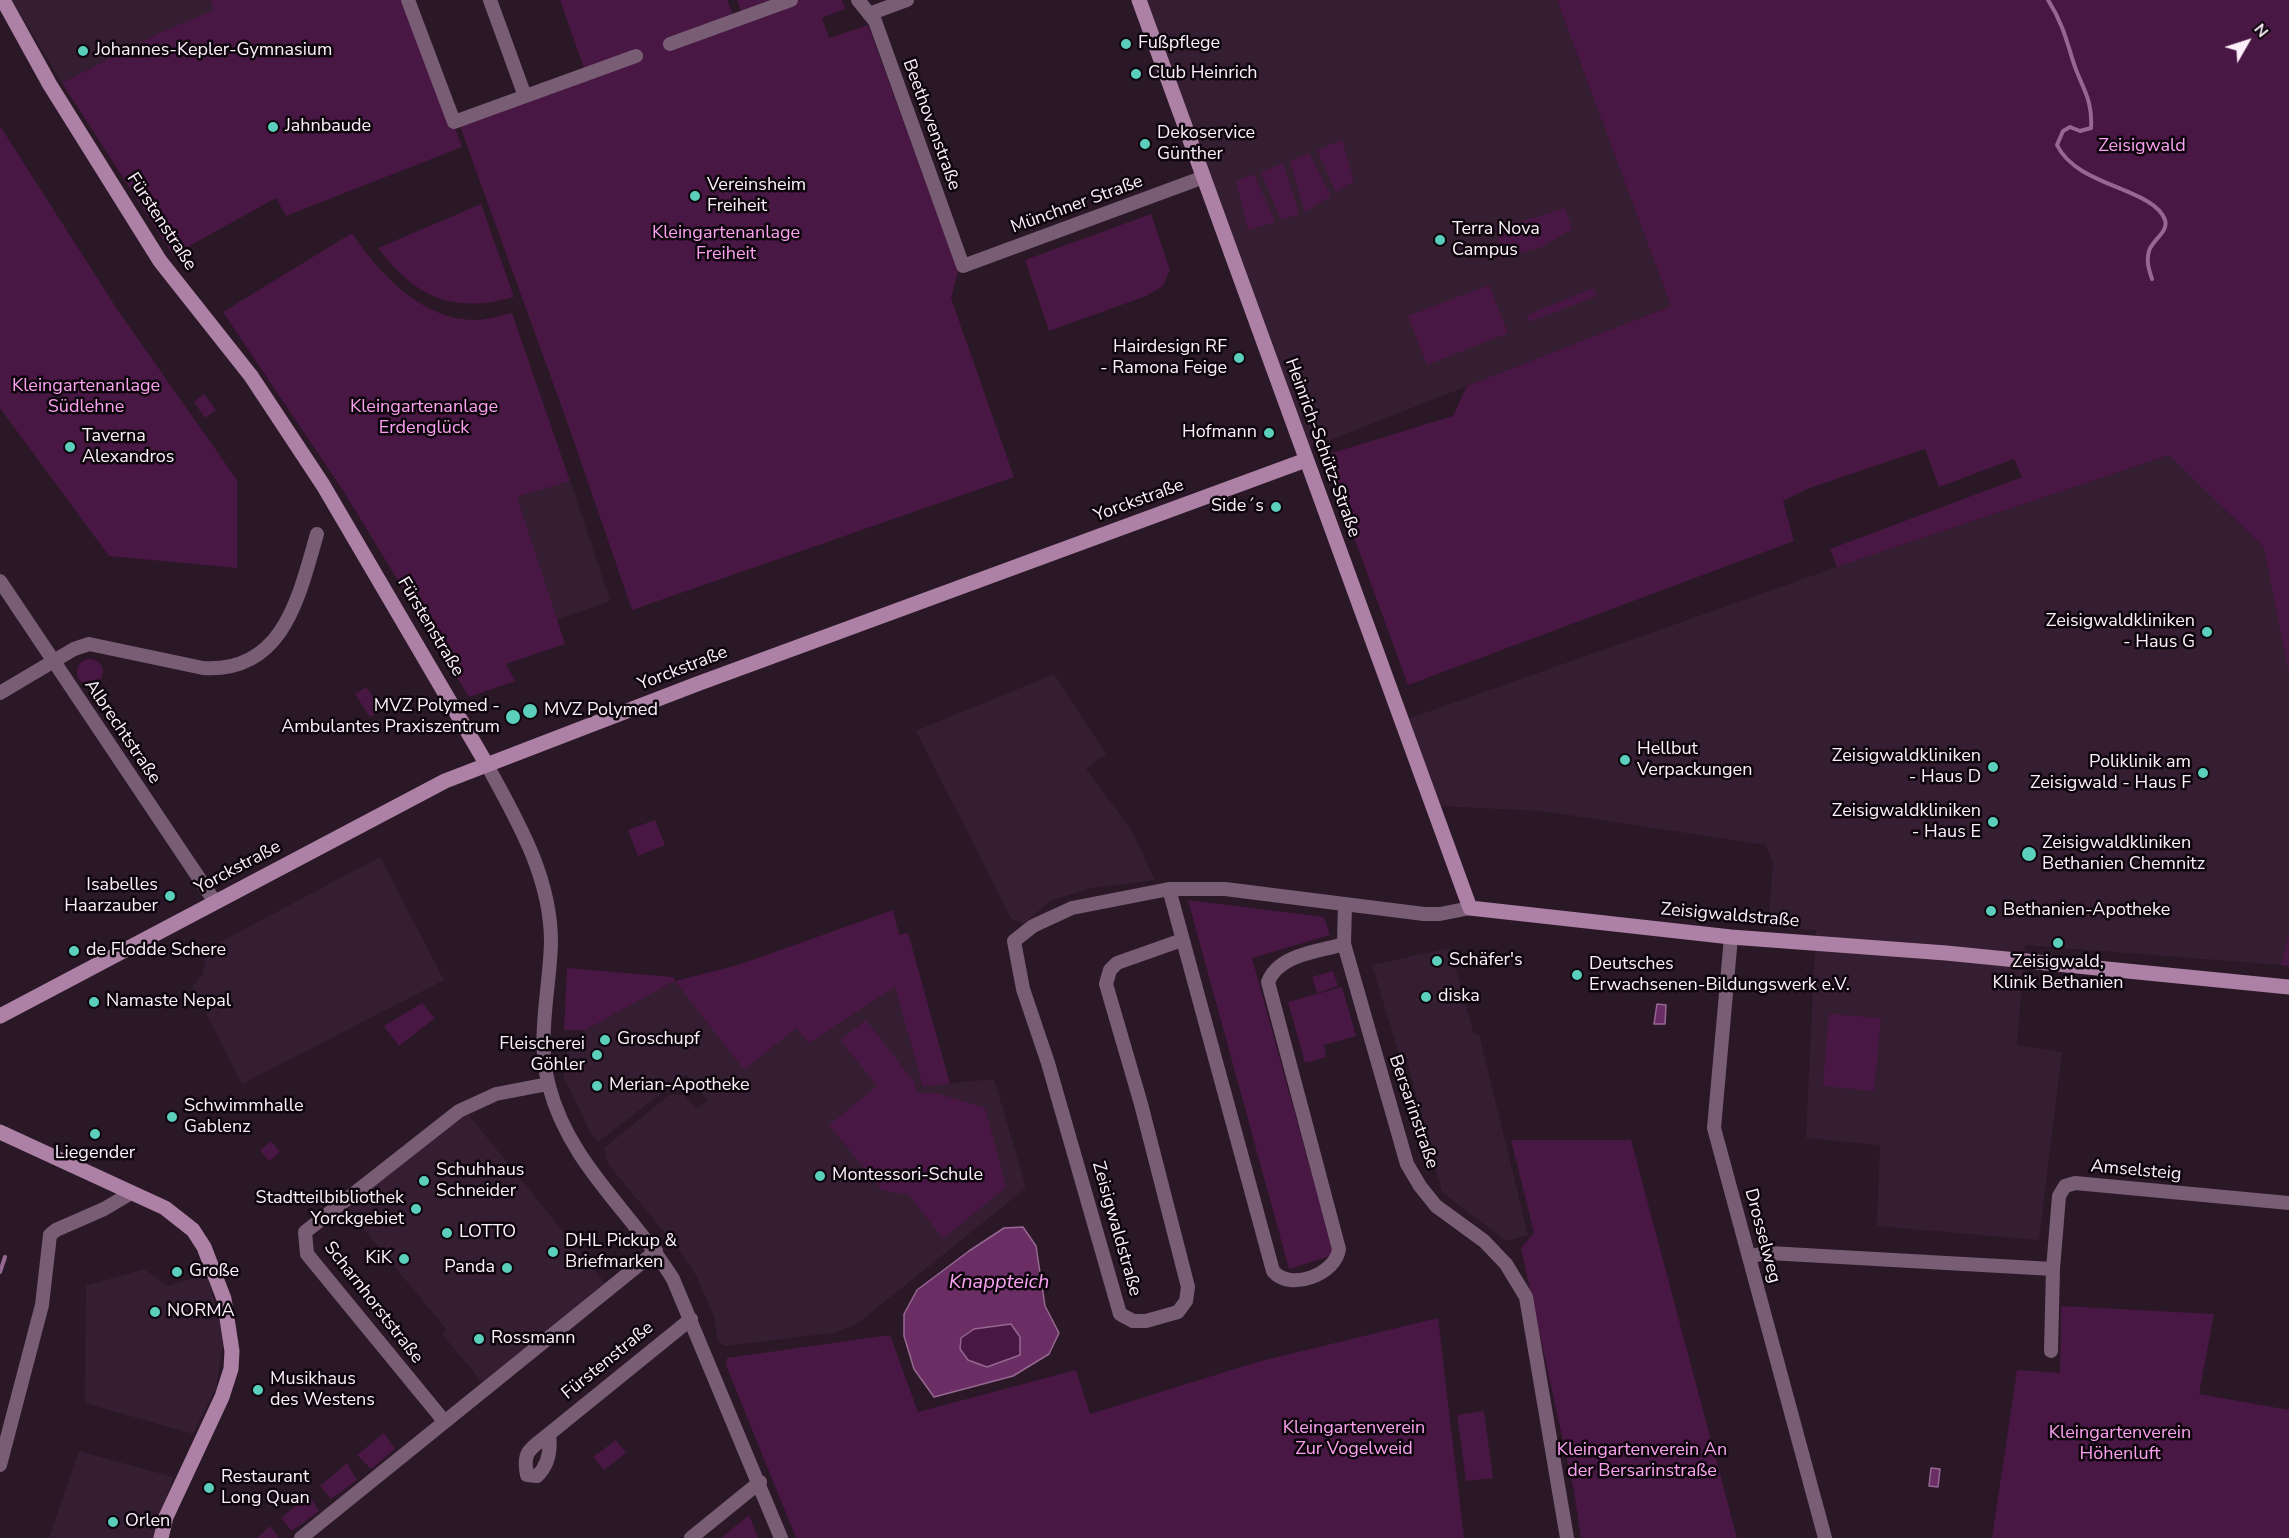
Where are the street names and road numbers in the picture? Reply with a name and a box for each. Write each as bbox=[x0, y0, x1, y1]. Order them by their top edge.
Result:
street label: Beethovenstraße bbox=[897, 56, 965, 194]
street label: Fürstenstraße bbox=[121, 169, 201, 275]
street label: Münchner Straße bbox=[1008, 171, 1146, 239]
street label: Heinrich-Schütz-Straße bbox=[1280, 356, 1364, 540]
street label: Yorckstraße bbox=[1091, 475, 1187, 527]
street label: Fürstenstraße bbox=[392, 573, 468, 681]
street label: Yorckstraße bbox=[635, 642, 731, 696]
street label: Albrechtstraße bbox=[79, 676, 165, 788]
street label: Yorckstraße bbox=[191, 836, 285, 900]
street label: Zeisigwaldstraße bbox=[1660, 899, 1800, 933]
street label: Bersarinstraße bbox=[1383, 1052, 1443, 1172]
street label: Amselsteig bbox=[2090, 1156, 2182, 1186]
street label: Zeisigwaldstraße bbox=[1086, 1159, 1146, 1299]
street label: Drosselweg bbox=[1739, 1186, 1785, 1286]
street label: Scharnhorststraße bbox=[319, 1238, 427, 1368]
street label: Fürstenstraße bbox=[558, 1317, 658, 1405]

